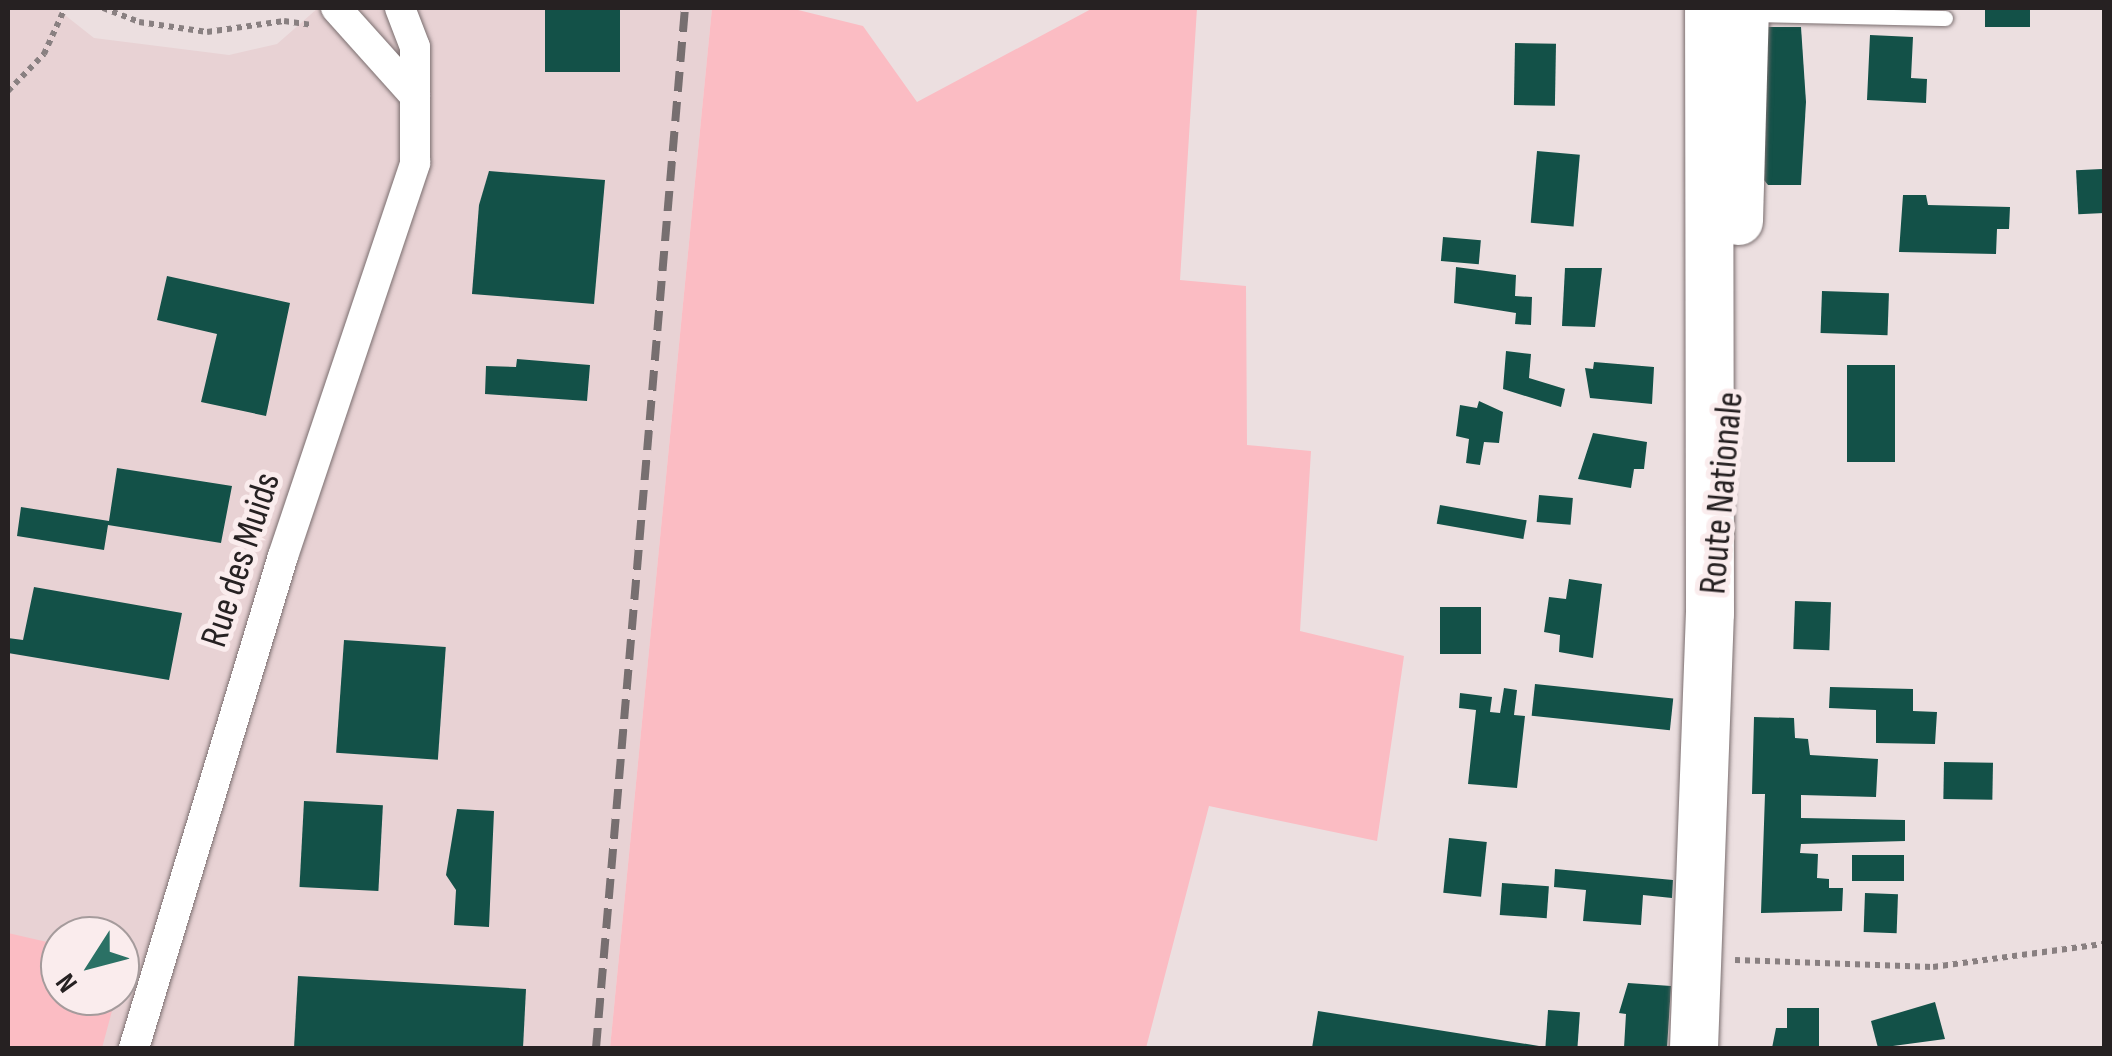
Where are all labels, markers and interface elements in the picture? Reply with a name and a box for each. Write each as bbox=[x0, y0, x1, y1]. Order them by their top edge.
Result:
street label: Route Nationale bbox=[1690, 390, 1754, 596]
street label: Rue des Muids bbox=[191, 467, 291, 653]
north arrow bbox=[40, 916, 140, 1016]
text: N bbox=[49, 967, 85, 999]

